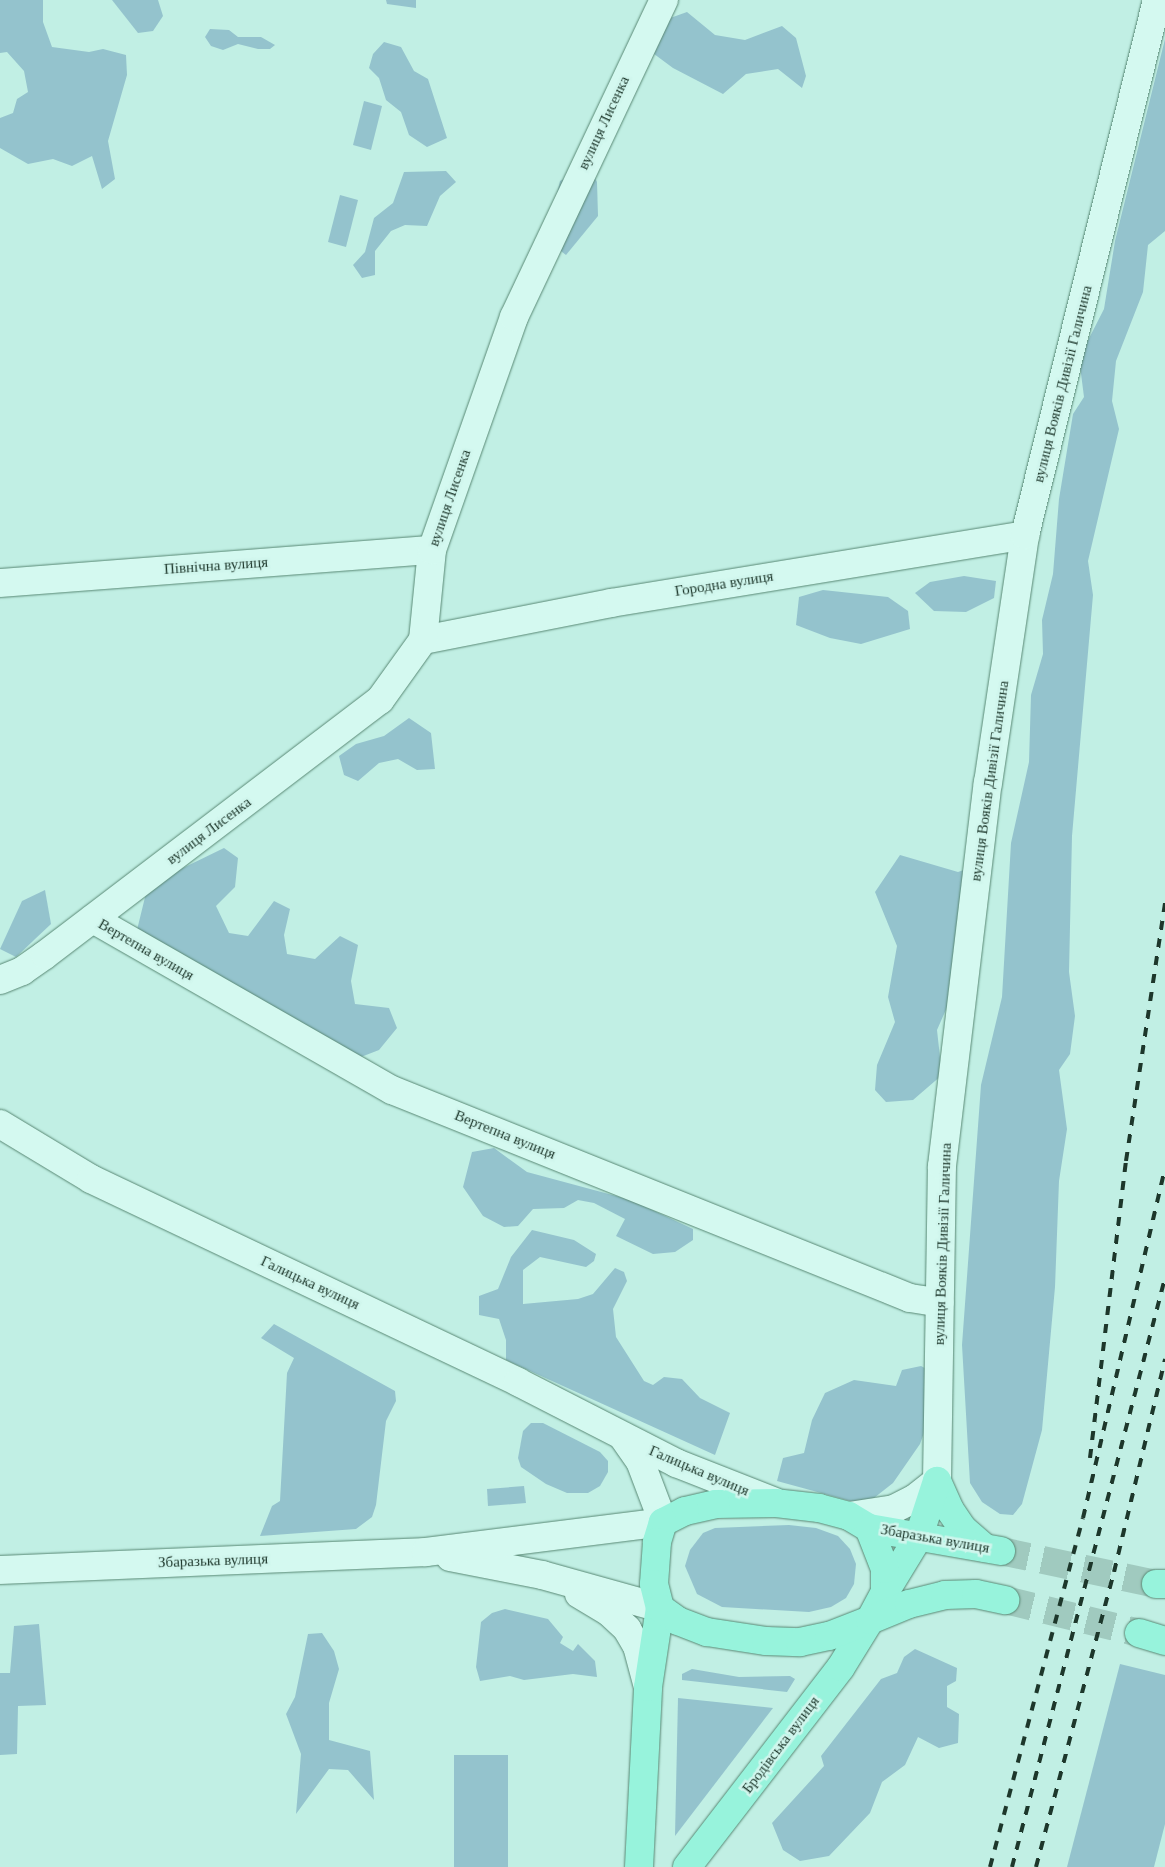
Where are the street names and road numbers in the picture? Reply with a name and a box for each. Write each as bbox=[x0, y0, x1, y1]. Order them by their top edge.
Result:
street label: вулиця Лисенка bbox=[574, 73, 634, 173]
street label: вулиця Вояків Дивізії Галичина bbox=[1030, 284, 1096, 484]
street label: вулиця Лисенка bbox=[425, 447, 475, 549]
street label: Північна вулиця bbox=[163, 553, 269, 579]
street label: Городна вулиця bbox=[674, 567, 774, 601]
street label: вулиця Вояків Дивізії Галичина bbox=[967, 680, 1013, 882]
street label: вулиця Лисенка bbox=[163, 793, 255, 869]
street label: Вертепна вулиця bbox=[95, 915, 197, 985]
street label: Вертепна вулиця bbox=[452, 1107, 558, 1163]
street label: вулиця Вояків Дивізії Галичина bbox=[930, 1143, 956, 1345]
street label: Галицька вулиця bbox=[258, 1252, 362, 1314]
street label: Галицька вулиця bbox=[646, 1442, 752, 1500]
street label: Збаразька вулиця bbox=[879, 1521, 991, 1557]
street label: Збаразька вулиця bbox=[158, 1550, 268, 1572]
street label: Бродівська вулиця bbox=[739, 1693, 823, 1797]

